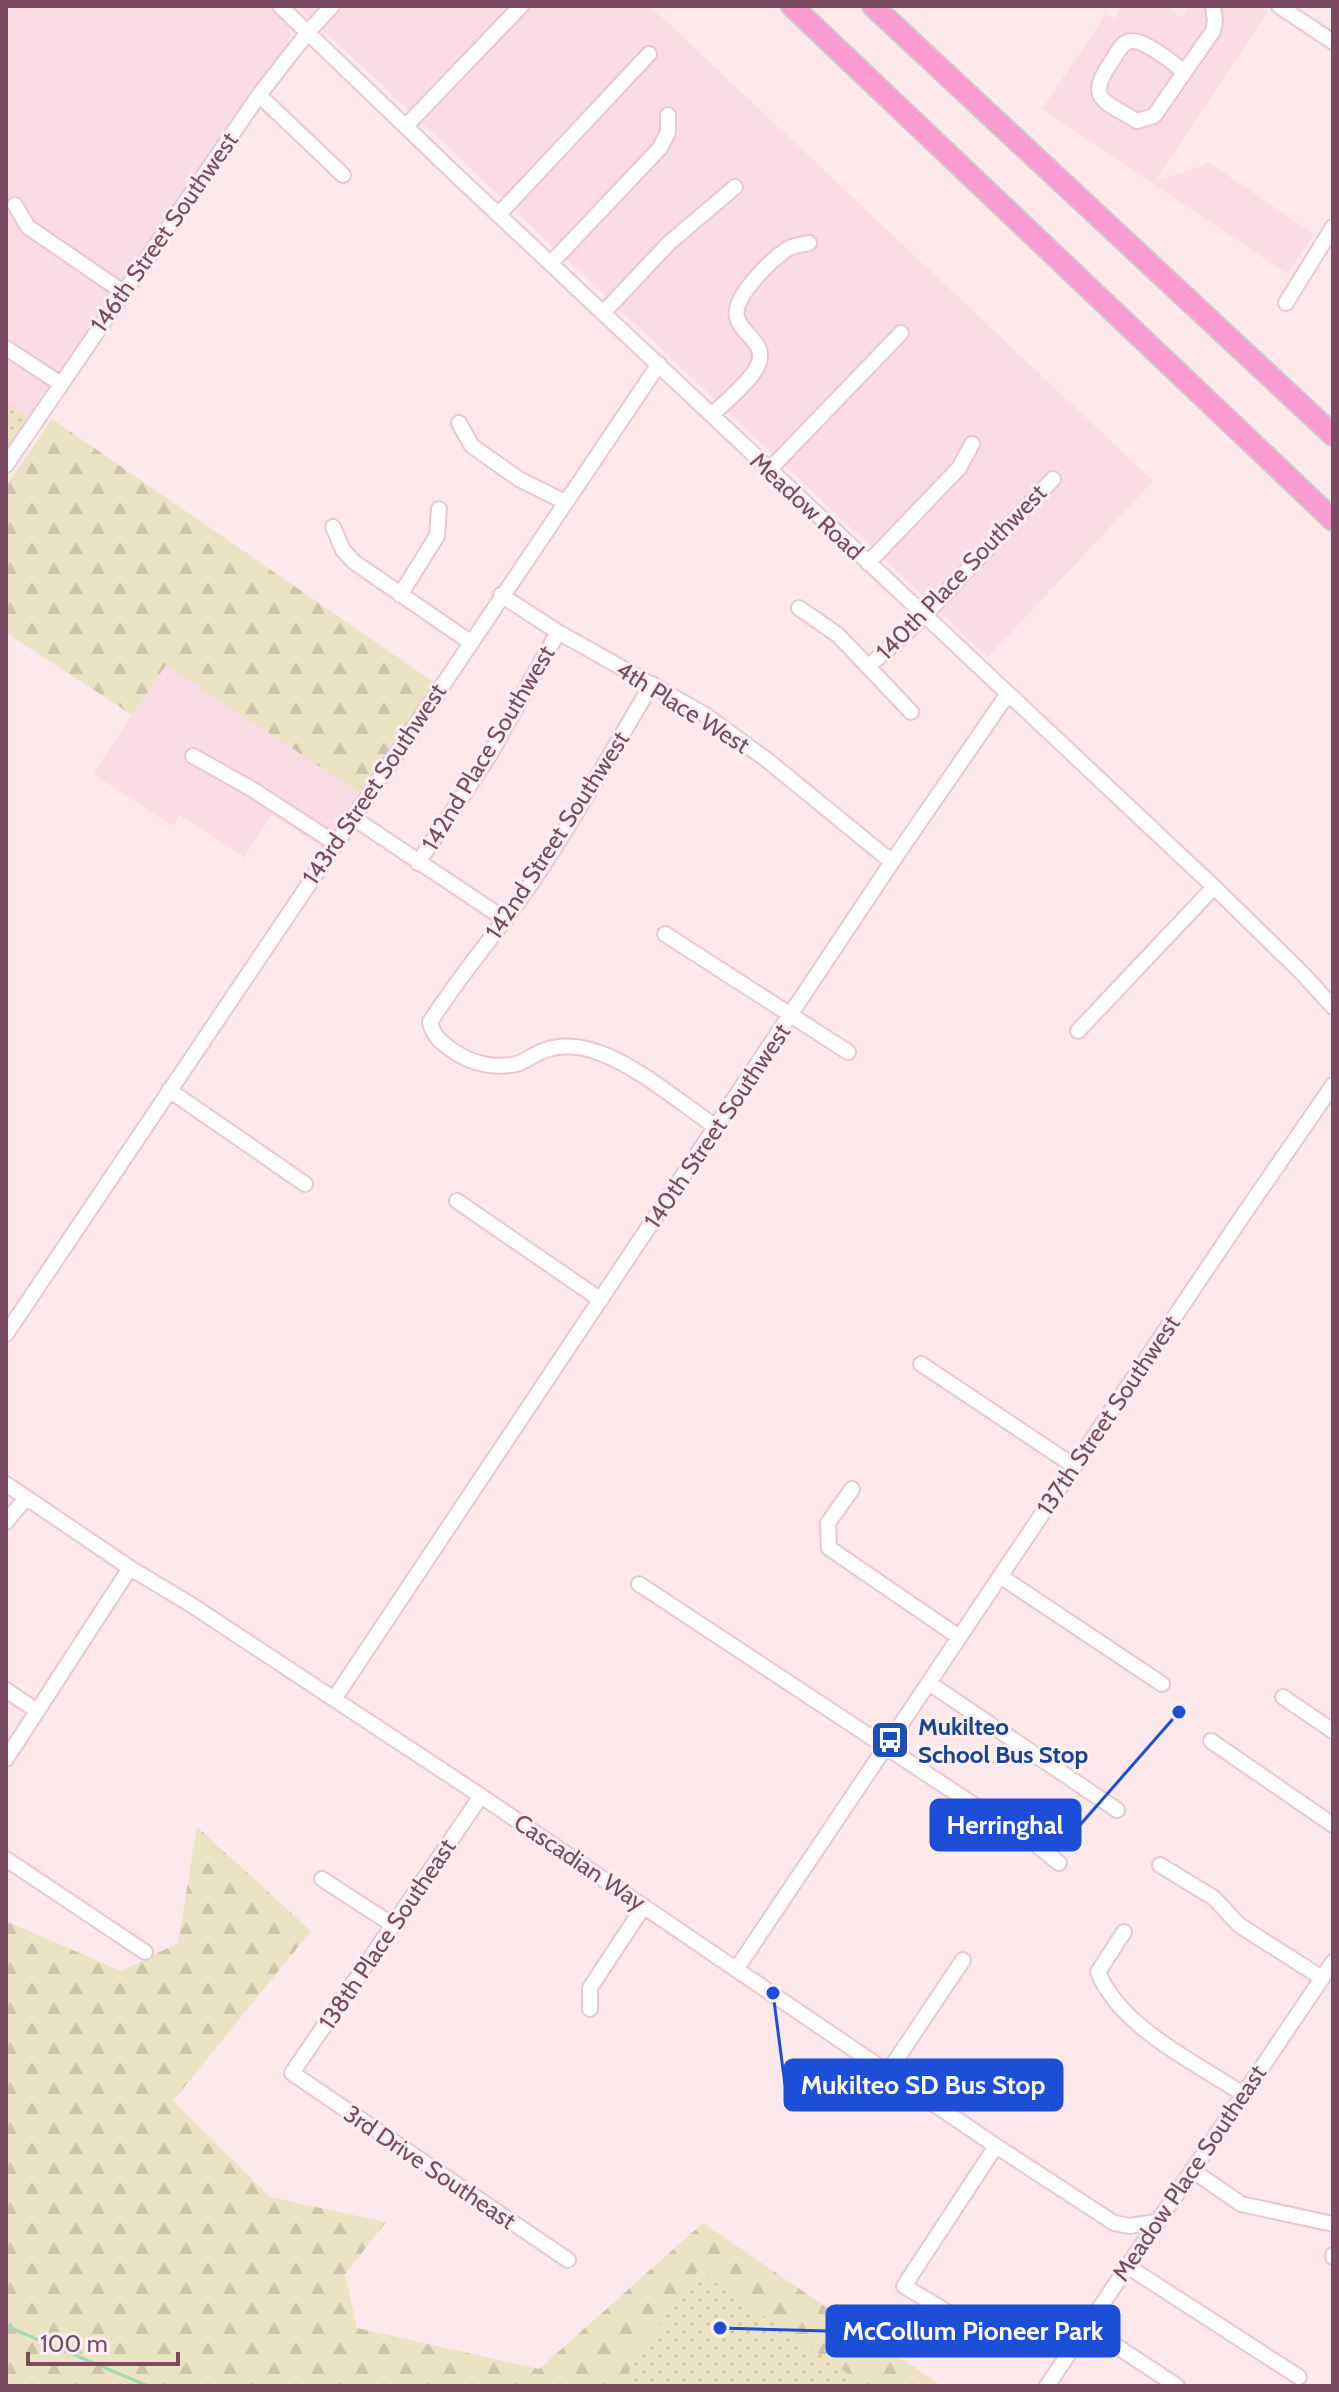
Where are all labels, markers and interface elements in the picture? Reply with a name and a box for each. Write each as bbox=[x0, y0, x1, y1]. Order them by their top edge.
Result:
street label: 146th Street Southwest bbox=[84, 127, 244, 337]
street label: Meadow Road bbox=[744, 446, 870, 566]
street label: 140th Place Southwest bbox=[870, 478, 1052, 666]
street label: 142nd Place Southwest bbox=[415, 640, 561, 856]
street label: 4th Place West bbox=[611, 655, 755, 759]
street label: 143rd Street Southwest bbox=[296, 678, 452, 890]
street label: 142nd Street Southwest bbox=[479, 726, 635, 944]
street label: 140th Street Southwest bbox=[638, 1018, 796, 1234]
street label: 137th Street Southwest bbox=[1030, 1310, 1186, 1520]
place label: Mukilteo School Bus Stop bbox=[918, 1712, 1088, 1769]
bus stop icon: Mukilteo School Bus Stop bbox=[869, 1719, 911, 1761]
callout: Herringhal bbox=[931, 1800, 1080, 1850]
street label: Cascadian Way bbox=[509, 1807, 651, 1917]
text: Herringhal bbox=[947, 1809, 1064, 1841]
street label: 138th Place Southeast bbox=[312, 1833, 462, 2035]
callout: Mukilteo SD Bus Stop bbox=[785, 2060, 1062, 2110]
street label: Meadow Place Southeast bbox=[1106, 2060, 1272, 2286]
text: Mukilteo SD Bus Stop bbox=[801, 2069, 1045, 2101]
street label: 3rd Drive Southeast bbox=[339, 2099, 521, 2235]
callout: McCollum Pioneer Park bbox=[827, 2306, 1119, 2356]
text: McCollum Pioneer Park bbox=[843, 2315, 1104, 2347]
scale bar bbox=[28, 2316, 178, 2366]
text: 100 m bbox=[40, 2329, 108, 2358]

